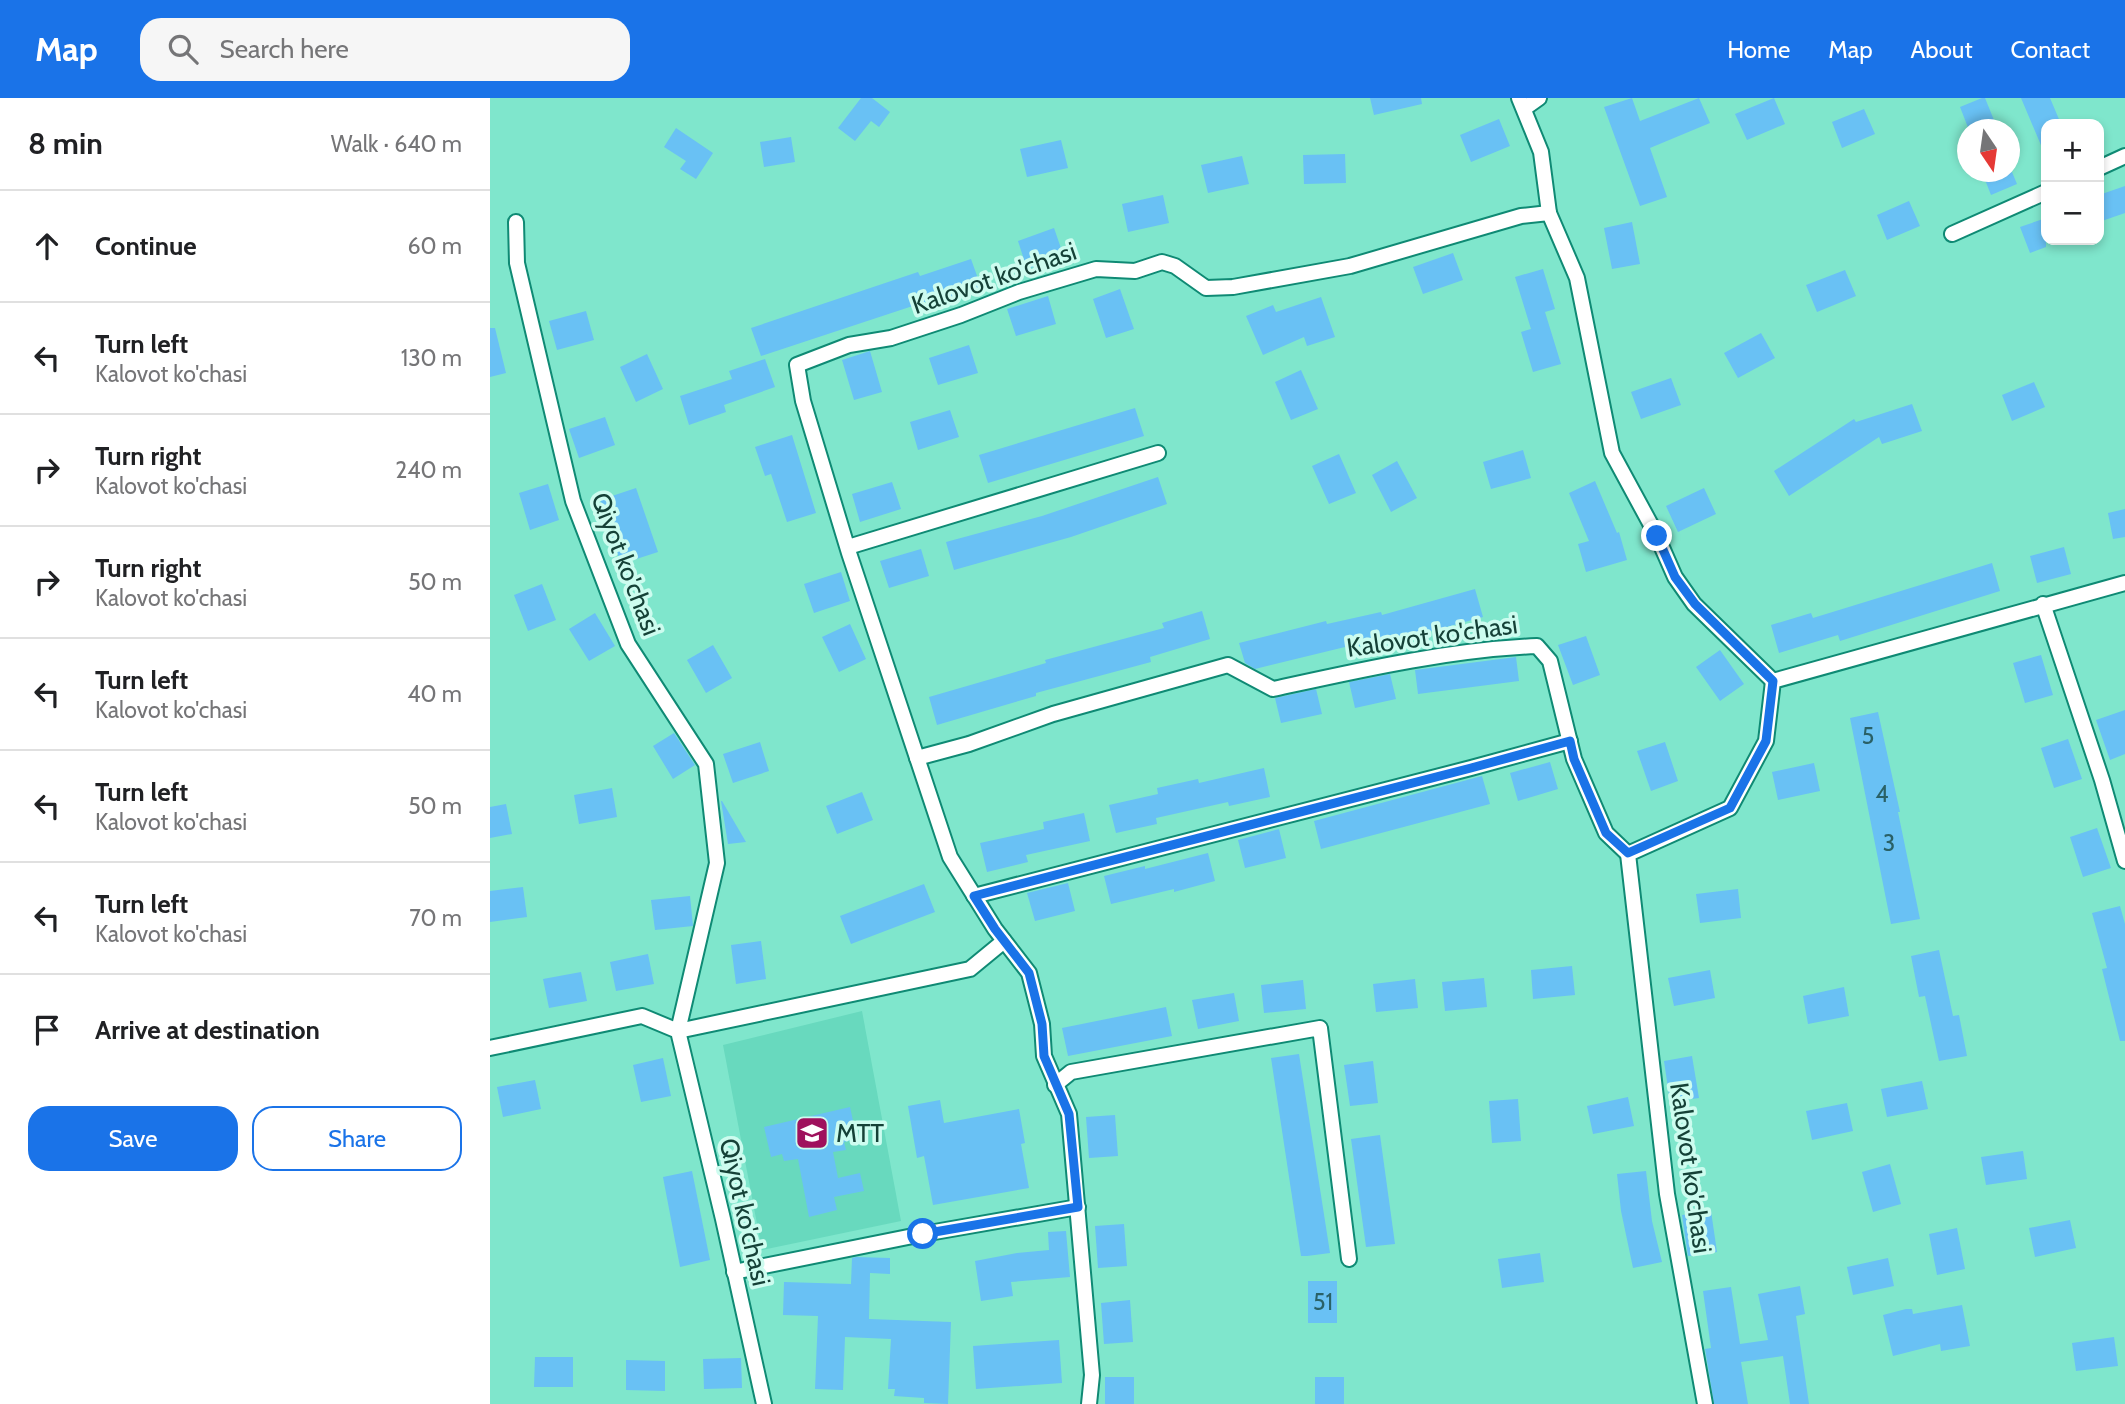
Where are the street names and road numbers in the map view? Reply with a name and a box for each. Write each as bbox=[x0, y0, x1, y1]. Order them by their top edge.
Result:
street label: Kalovot ko'chasi bbox=[907, 235, 1081, 321]
street label: Qiyot ko'chasi bbox=[584, 488, 668, 640]
street label: Kalovot ko'chasi bbox=[1345, 608, 1519, 664]
street label: Kalovot ko'chasi bbox=[1663, 1081, 1719, 1255]
street label: Qiyot ko'chasi bbox=[712, 1135, 778, 1289]

